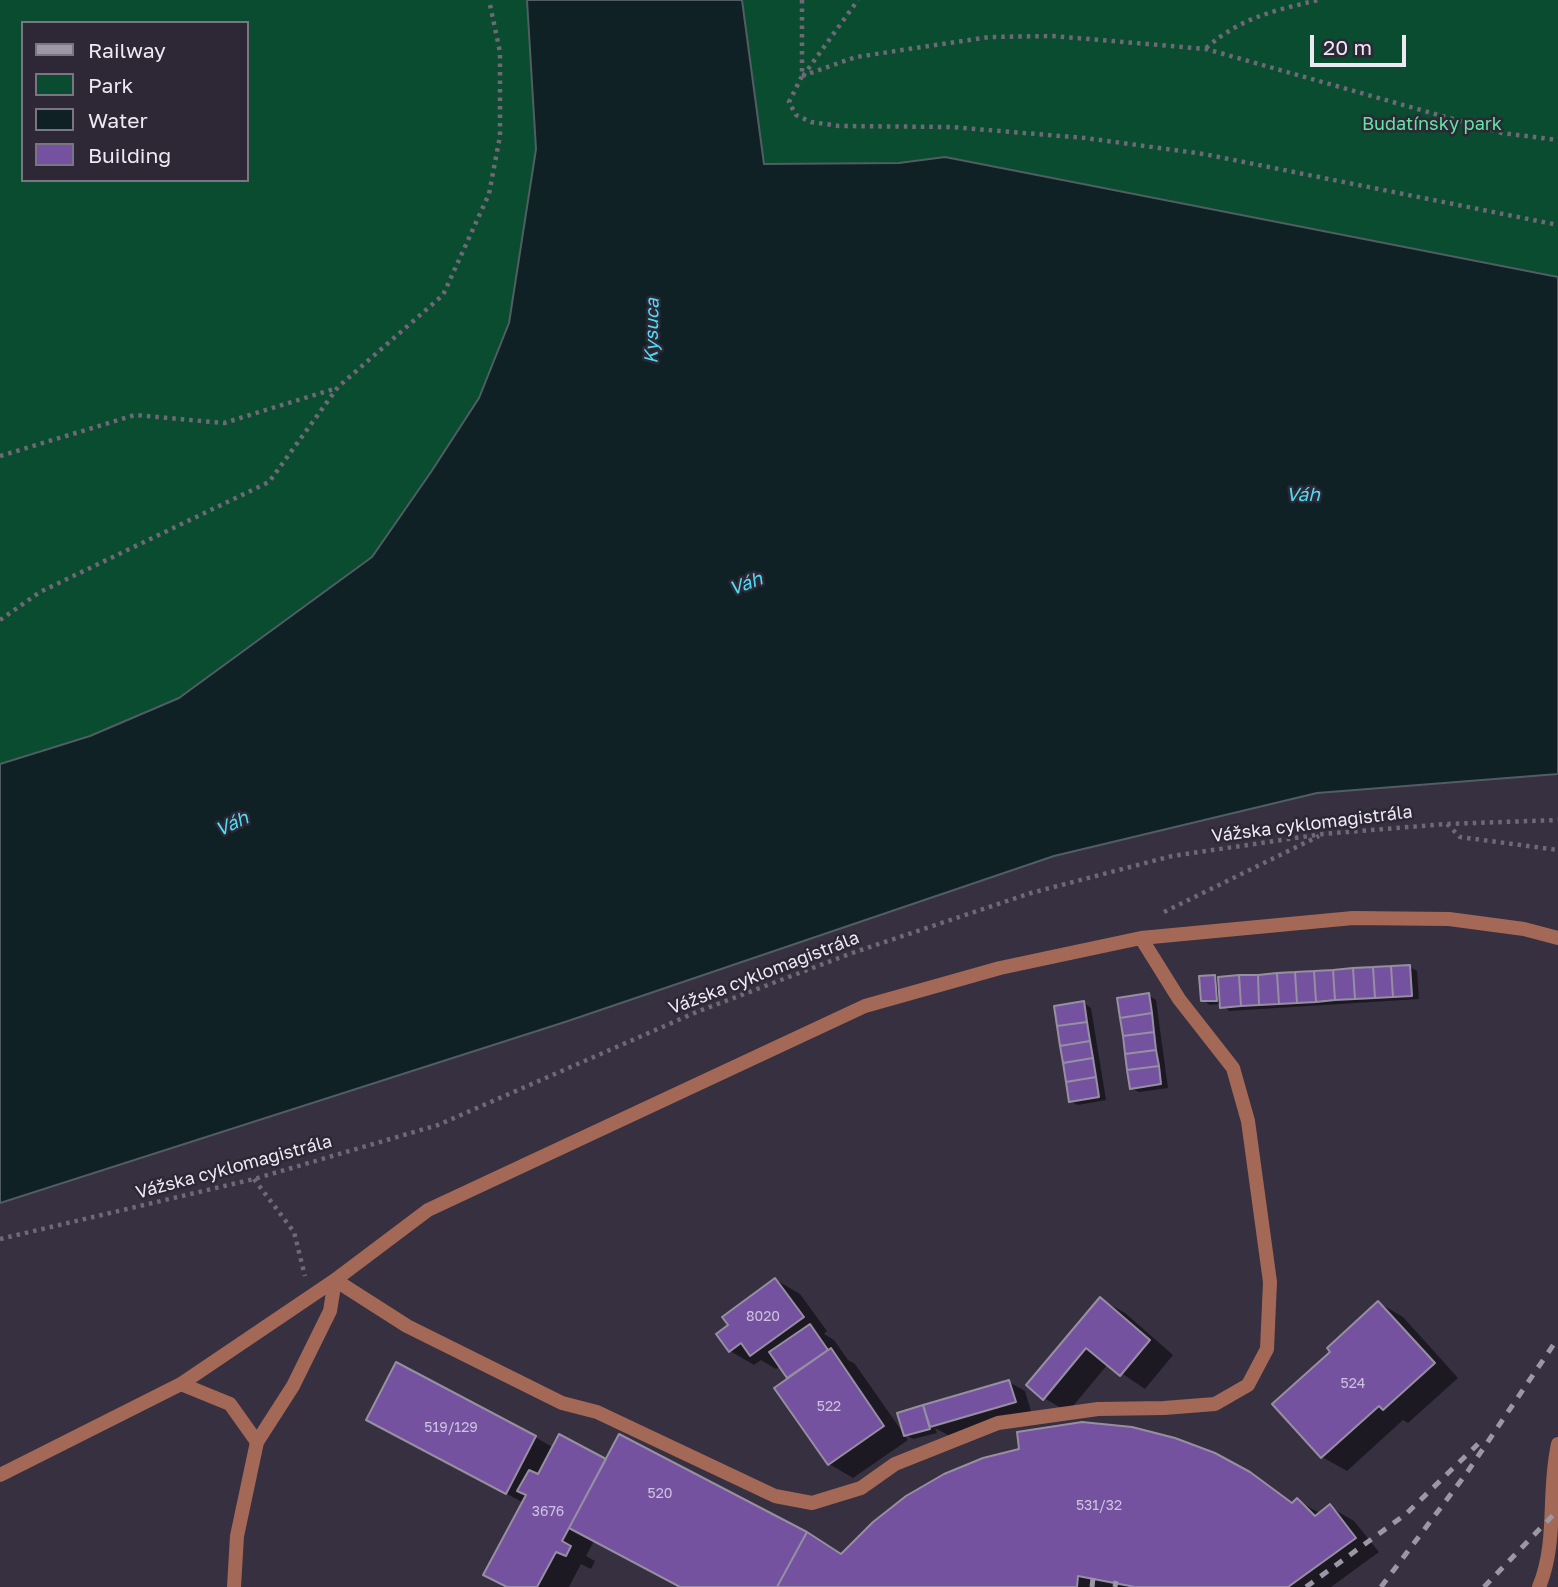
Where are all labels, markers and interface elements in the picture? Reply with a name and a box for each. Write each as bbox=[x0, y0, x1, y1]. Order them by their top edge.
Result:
legend bbox=[21, 21, 248, 182]
scale bar bbox=[1313, 21, 1409, 65]
text: 20 m bbox=[1323, 34, 1372, 60]
text: Railway bbox=[88, 37, 166, 63]
text: Park bbox=[88, 72, 133, 98]
text: Water bbox=[88, 107, 148, 133]
park label: Budatínsky park bbox=[1362, 113, 1502, 135]
text: Building bbox=[88, 142, 171, 168]
water label: Kysuca bbox=[640, 298, 664, 364]
water label: Váh bbox=[1286, 484, 1320, 506]
water label: Váh bbox=[726, 567, 766, 601]
street label: Vážska cyklomagistrála bbox=[1210, 801, 1414, 847]
water label: Váh bbox=[212, 806, 252, 842]
street label: Vážska cyklomagistrála bbox=[666, 927, 862, 1019]
street label: Vážska cyklomagistrála bbox=[134, 1130, 334, 1204]
house number: 8020 bbox=[746, 1309, 780, 1325]
house number: 524 bbox=[1341, 1376, 1365, 1392]
house number: 522 bbox=[817, 1399, 841, 1415]
house number: 519/129 bbox=[424, 1420, 478, 1436]
house number: 520 bbox=[648, 1486, 672, 1502]
house number: 531/32 bbox=[1076, 1498, 1122, 1514]
house number: 3676 bbox=[532, 1504, 564, 1520]

